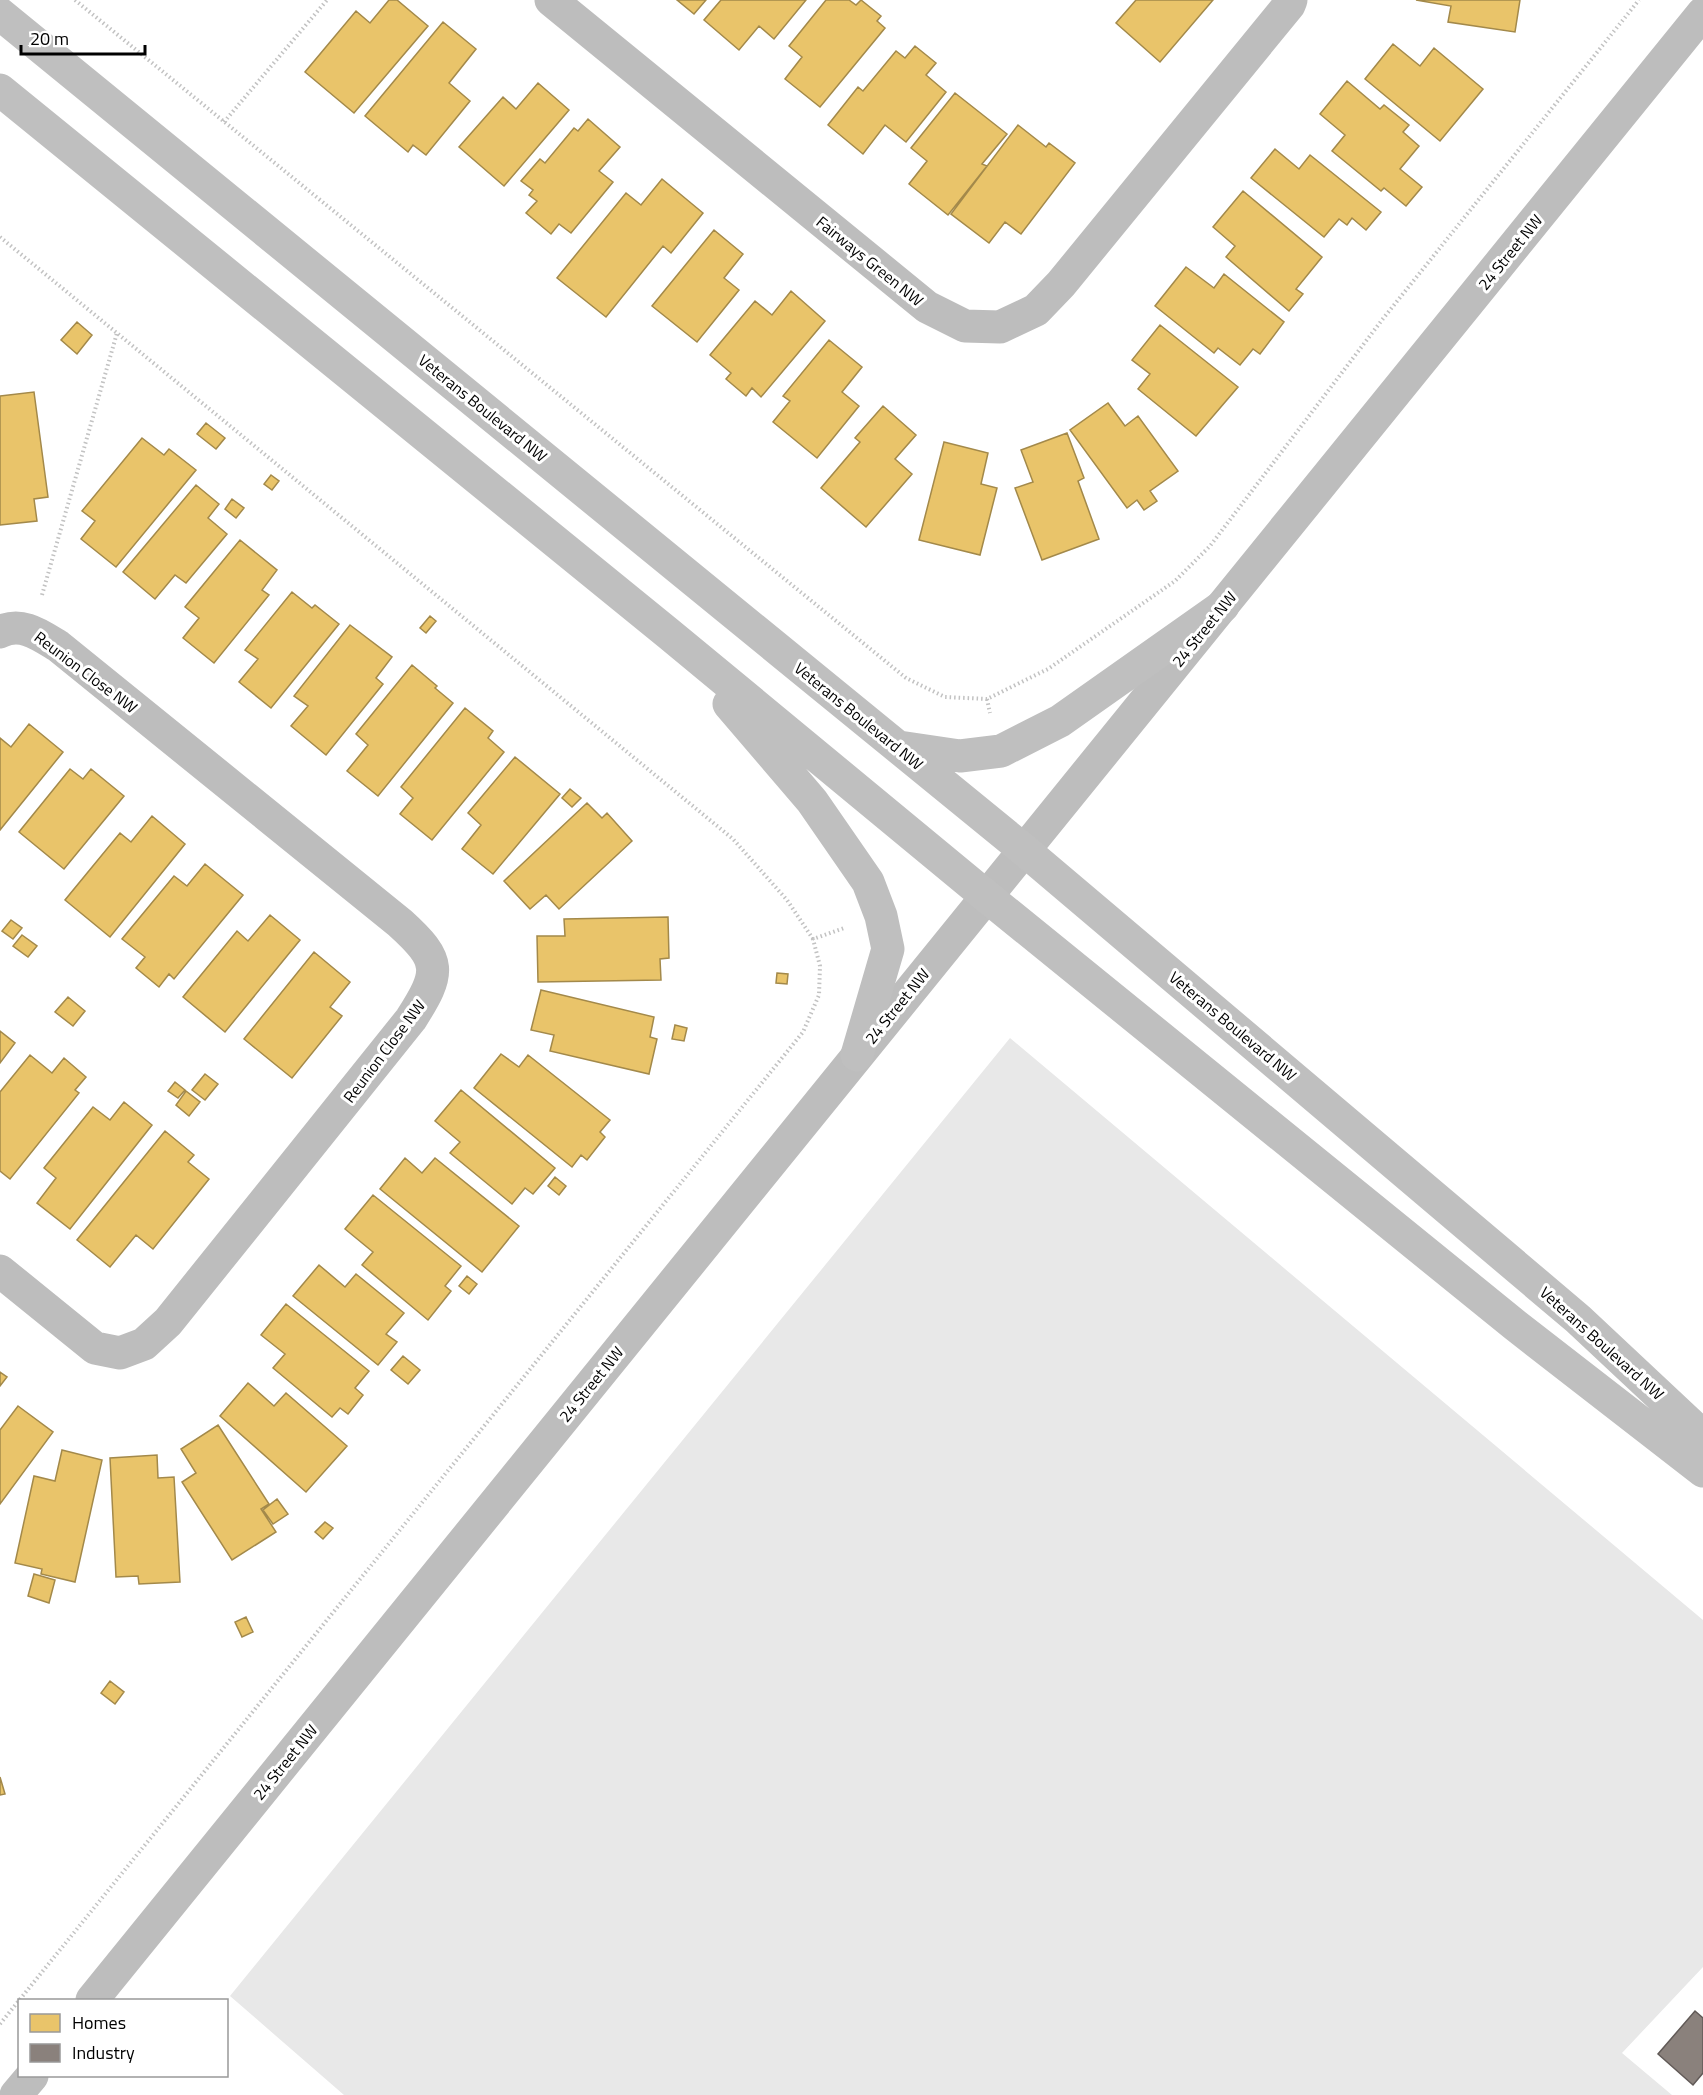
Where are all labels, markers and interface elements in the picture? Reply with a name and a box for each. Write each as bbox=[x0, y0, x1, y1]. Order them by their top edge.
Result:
scale bar bbox=[21, 18, 146, 56]
text: 20 m bbox=[30, 25, 69, 52]
street label: 24 Street NW bbox=[1472, 209, 1548, 295]
street label: Fairways Green NW bbox=[811, 210, 929, 312]
street label: Veterans Boulevard NW bbox=[413, 348, 553, 468]
street label: 24 Street NW bbox=[1166, 586, 1242, 672]
street label: Reunion Close NW bbox=[29, 625, 143, 719]
street label: Veterans Boulevard NW bbox=[789, 656, 929, 776]
street label: 24 Street NW bbox=[859, 963, 935, 1049]
street label: Veterans Boulevard NW bbox=[1164, 965, 1302, 1087]
street label: Reunion Close NW bbox=[337, 994, 431, 1108]
street label: Veterans Boulevard NW bbox=[1535, 1281, 1669, 1405]
street label: 24 Street NW bbox=[553, 1341, 629, 1427]
street label: 24 Street NW bbox=[247, 1719, 323, 1805]
legend bbox=[18, 1999, 228, 2077]
text: Homes bbox=[72, 2009, 126, 2036]
text: Industry bbox=[72, 2039, 135, 2066]

